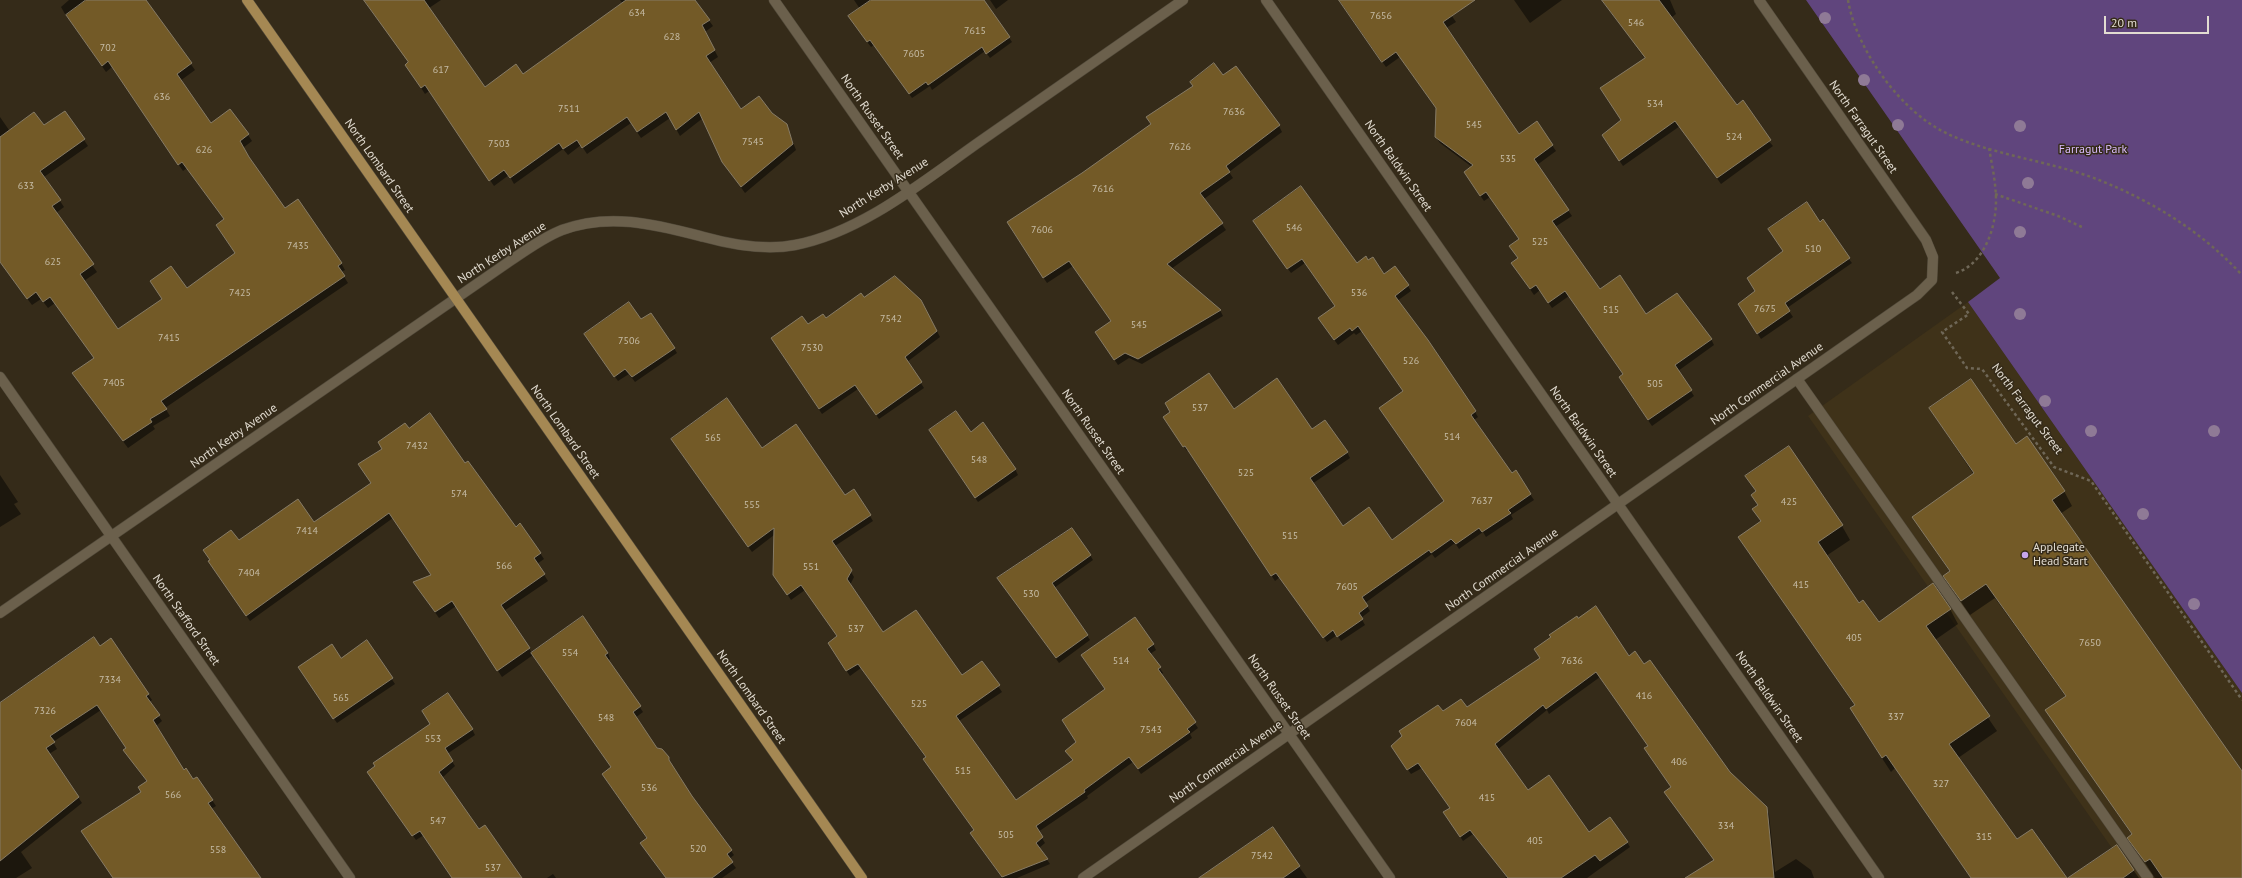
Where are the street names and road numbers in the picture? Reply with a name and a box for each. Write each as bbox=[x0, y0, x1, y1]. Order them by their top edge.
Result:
street label: North Russet Street bbox=[837, 72, 907, 162]
street label: North Farragut Street bbox=[1826, 78, 1900, 176]
street label: North Lombard Street bbox=[341, 116, 417, 216]
street label: North Baldwin Street bbox=[1361, 118, 1435, 214]
street label: North Kerby Avenue bbox=[837, 155, 931, 221]
street label: North Kerby Avenue bbox=[455, 219, 549, 287]
street label: North Commercial Avenue bbox=[1708, 340, 1826, 428]
street label: North Farragut Street bbox=[1988, 361, 2066, 457]
street label: North Lombard Street bbox=[527, 382, 603, 482]
street label: North Baldwin Street bbox=[1546, 384, 1620, 480]
street label: North Russet Street bbox=[1058, 387, 1128, 477]
street label: North Kerby Avenue bbox=[188, 401, 280, 471]
street label: North Commercial Avenue bbox=[1443, 526, 1561, 614]
street label: North Stafford Street bbox=[149, 572, 223, 668]
street label: North Lombard Street bbox=[713, 647, 789, 747]
street label: North Baldwin Street bbox=[1732, 649, 1806, 745]
street label: North Russet Street bbox=[1244, 652, 1314, 742]
street label: North Commercial Avenue bbox=[1167, 718, 1285, 806]

